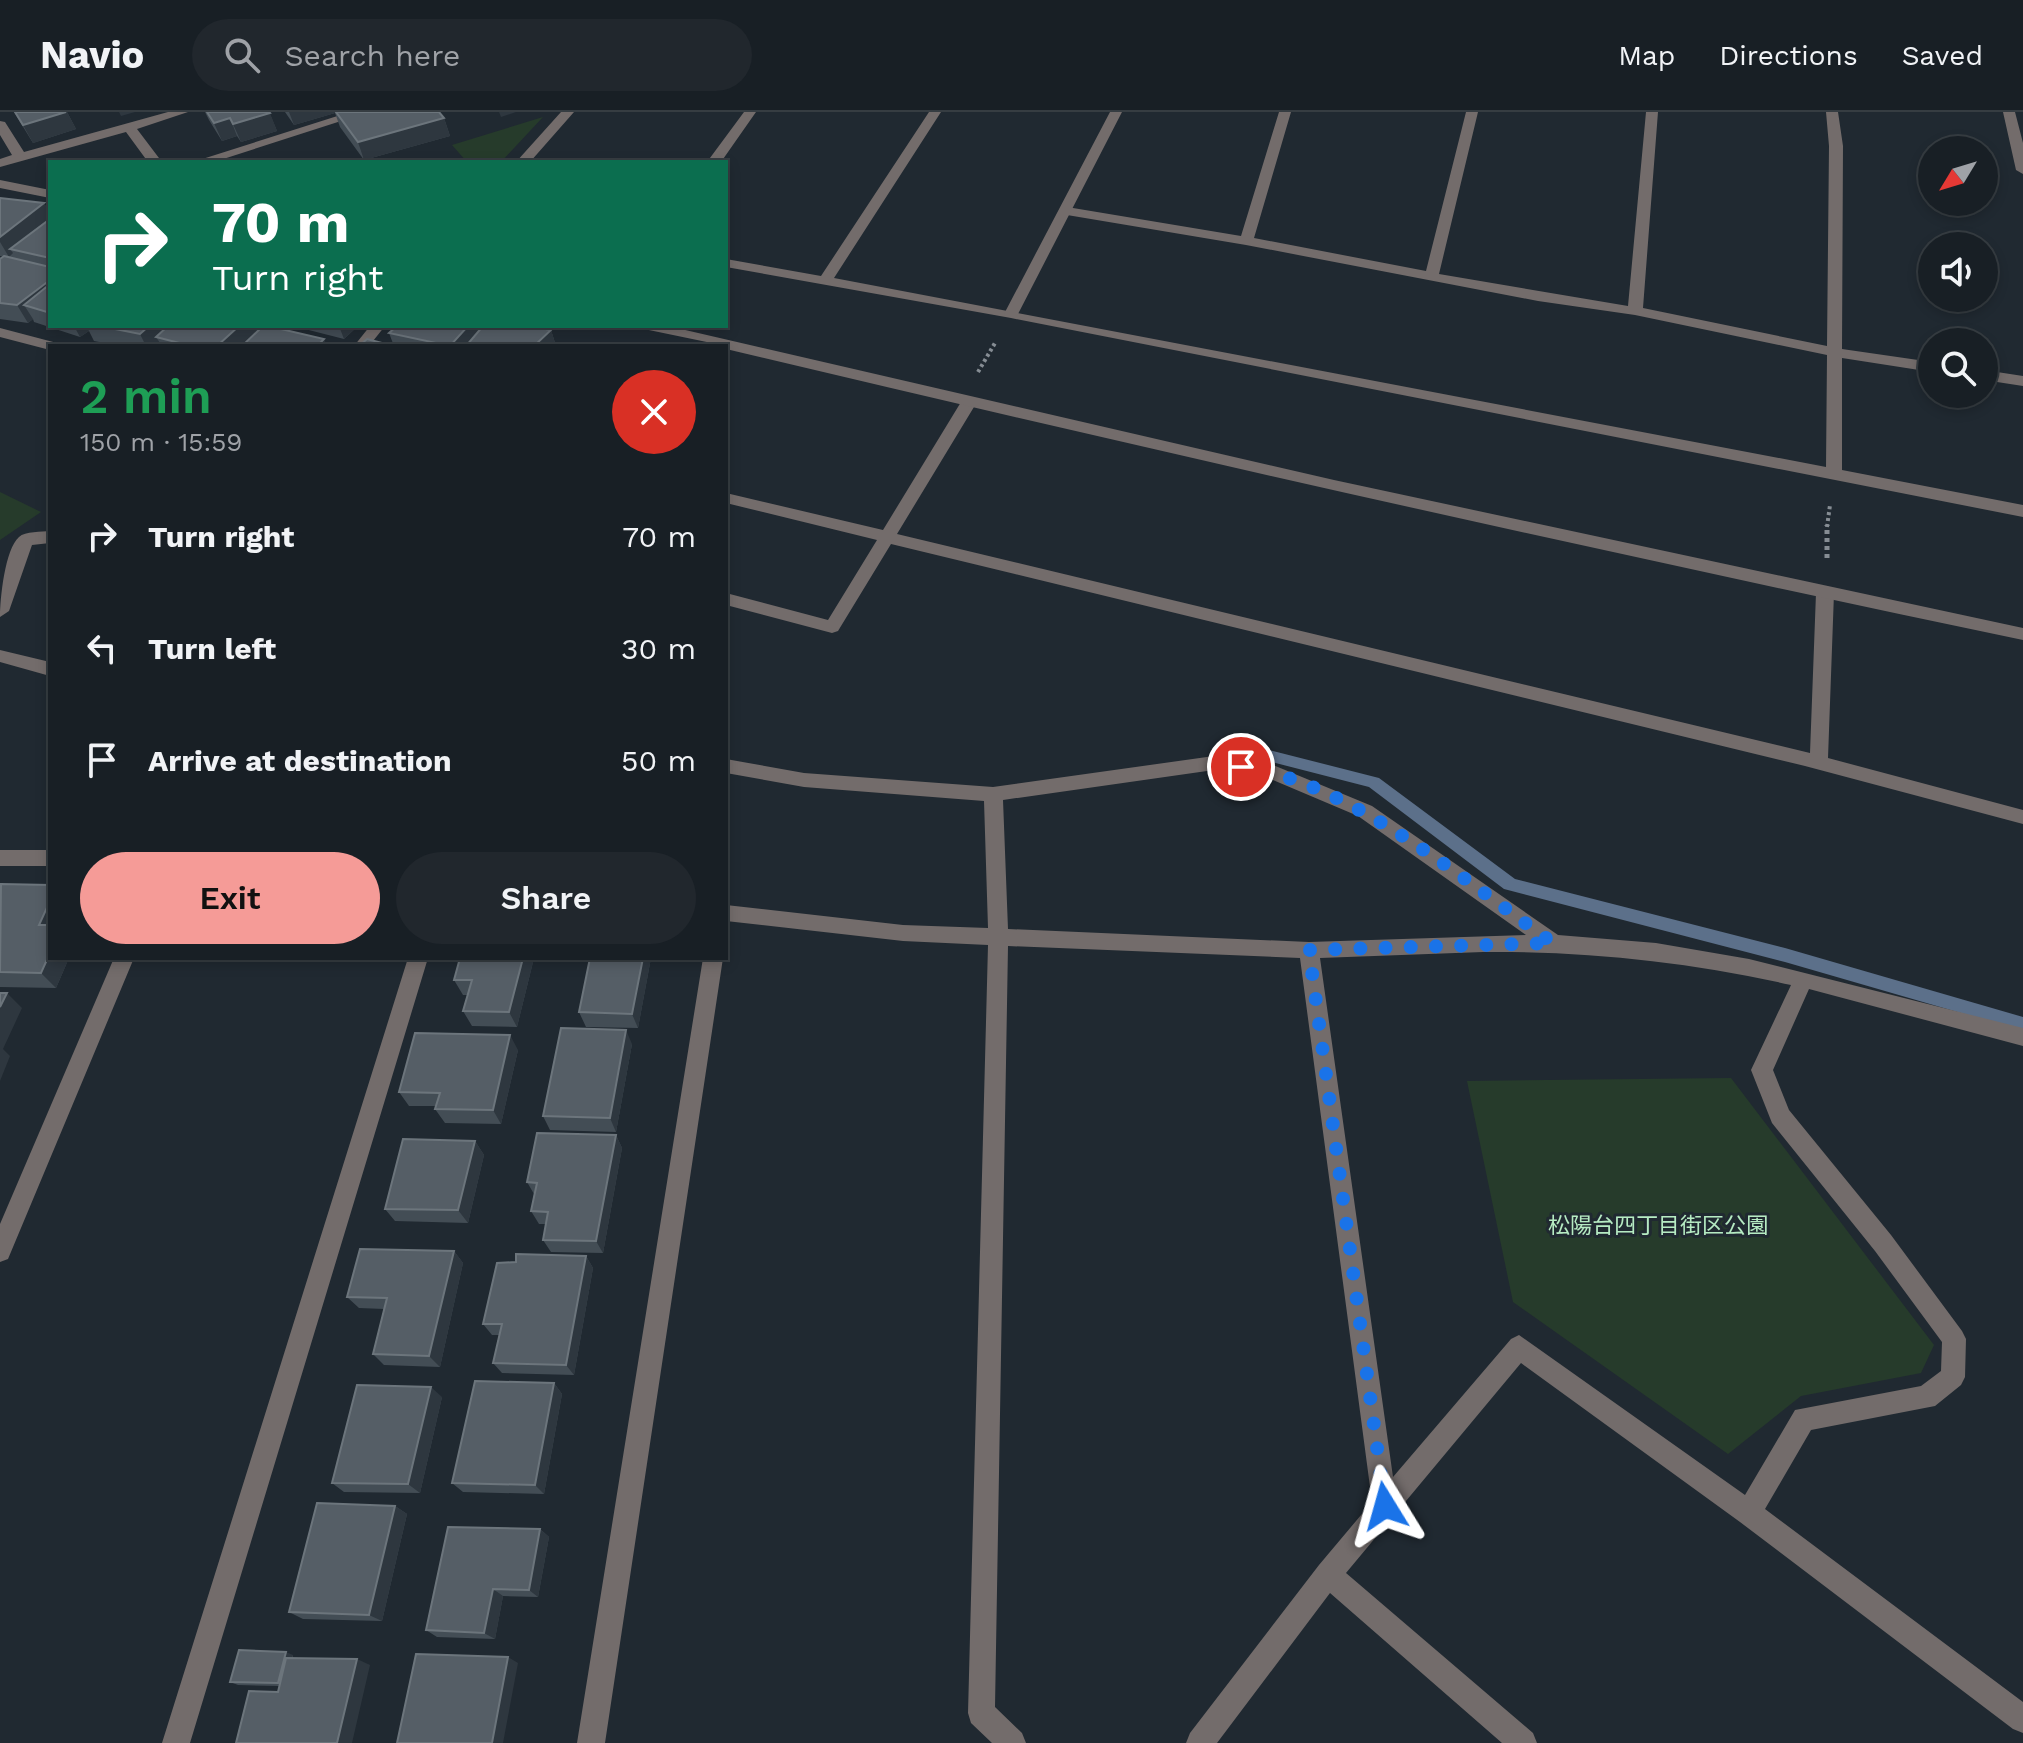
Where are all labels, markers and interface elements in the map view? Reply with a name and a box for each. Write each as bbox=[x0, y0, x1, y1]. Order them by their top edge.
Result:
search box bbox=[192, 19, 752, 91]
text: Navio bbox=[40, 33, 144, 77]
icon: search bbox=[220, 33, 264, 77]
text: Search here bbox=[284, 38, 460, 73]
text: Map bbox=[1618, 39, 1675, 72]
text: Directions bbox=[1719, 39, 1858, 72]
text: Saved bbox=[1902, 39, 1983, 72]
north arrow bbox=[1918, 136, 1998, 216]
map controls bbox=[1918, 136, 1998, 408]
text: 70 m bbox=[212, 190, 349, 256]
icon: right bbox=[80, 192, 184, 296]
button: sound bbox=[1918, 232, 1998, 312]
text: Turn right bbox=[212, 257, 383, 299]
button: search bbox=[1918, 328, 1998, 408]
text: 2 min bbox=[80, 368, 212, 425]
button: close bbox=[612, 370, 696, 454]
text: 150 m · 15:59 bbox=[80, 427, 242, 457]
icon: right bbox=[80, 514, 124, 558]
text: Turn right bbox=[148, 519, 294, 554]
text: 70 m bbox=[622, 519, 696, 554]
icon: left bbox=[80, 626, 124, 670]
text: Turn left bbox=[148, 631, 276, 666]
text: 30 m bbox=[621, 631, 696, 666]
pin bbox=[1207, 733, 1275, 801]
icon: arrive bbox=[80, 738, 124, 782]
text: Arrive at destination bbox=[148, 743, 452, 778]
text: 50 m bbox=[621, 743, 696, 778]
icon: arrive bbox=[1219, 745, 1263, 789]
button: Exit bbox=[80, 852, 380, 944]
button: Share bbox=[396, 852, 696, 944]
park label: 松陽台四丁目街区公園 bbox=[1548, 1213, 1768, 1238]
position arrow bbox=[1343, 1464, 1427, 1548]

